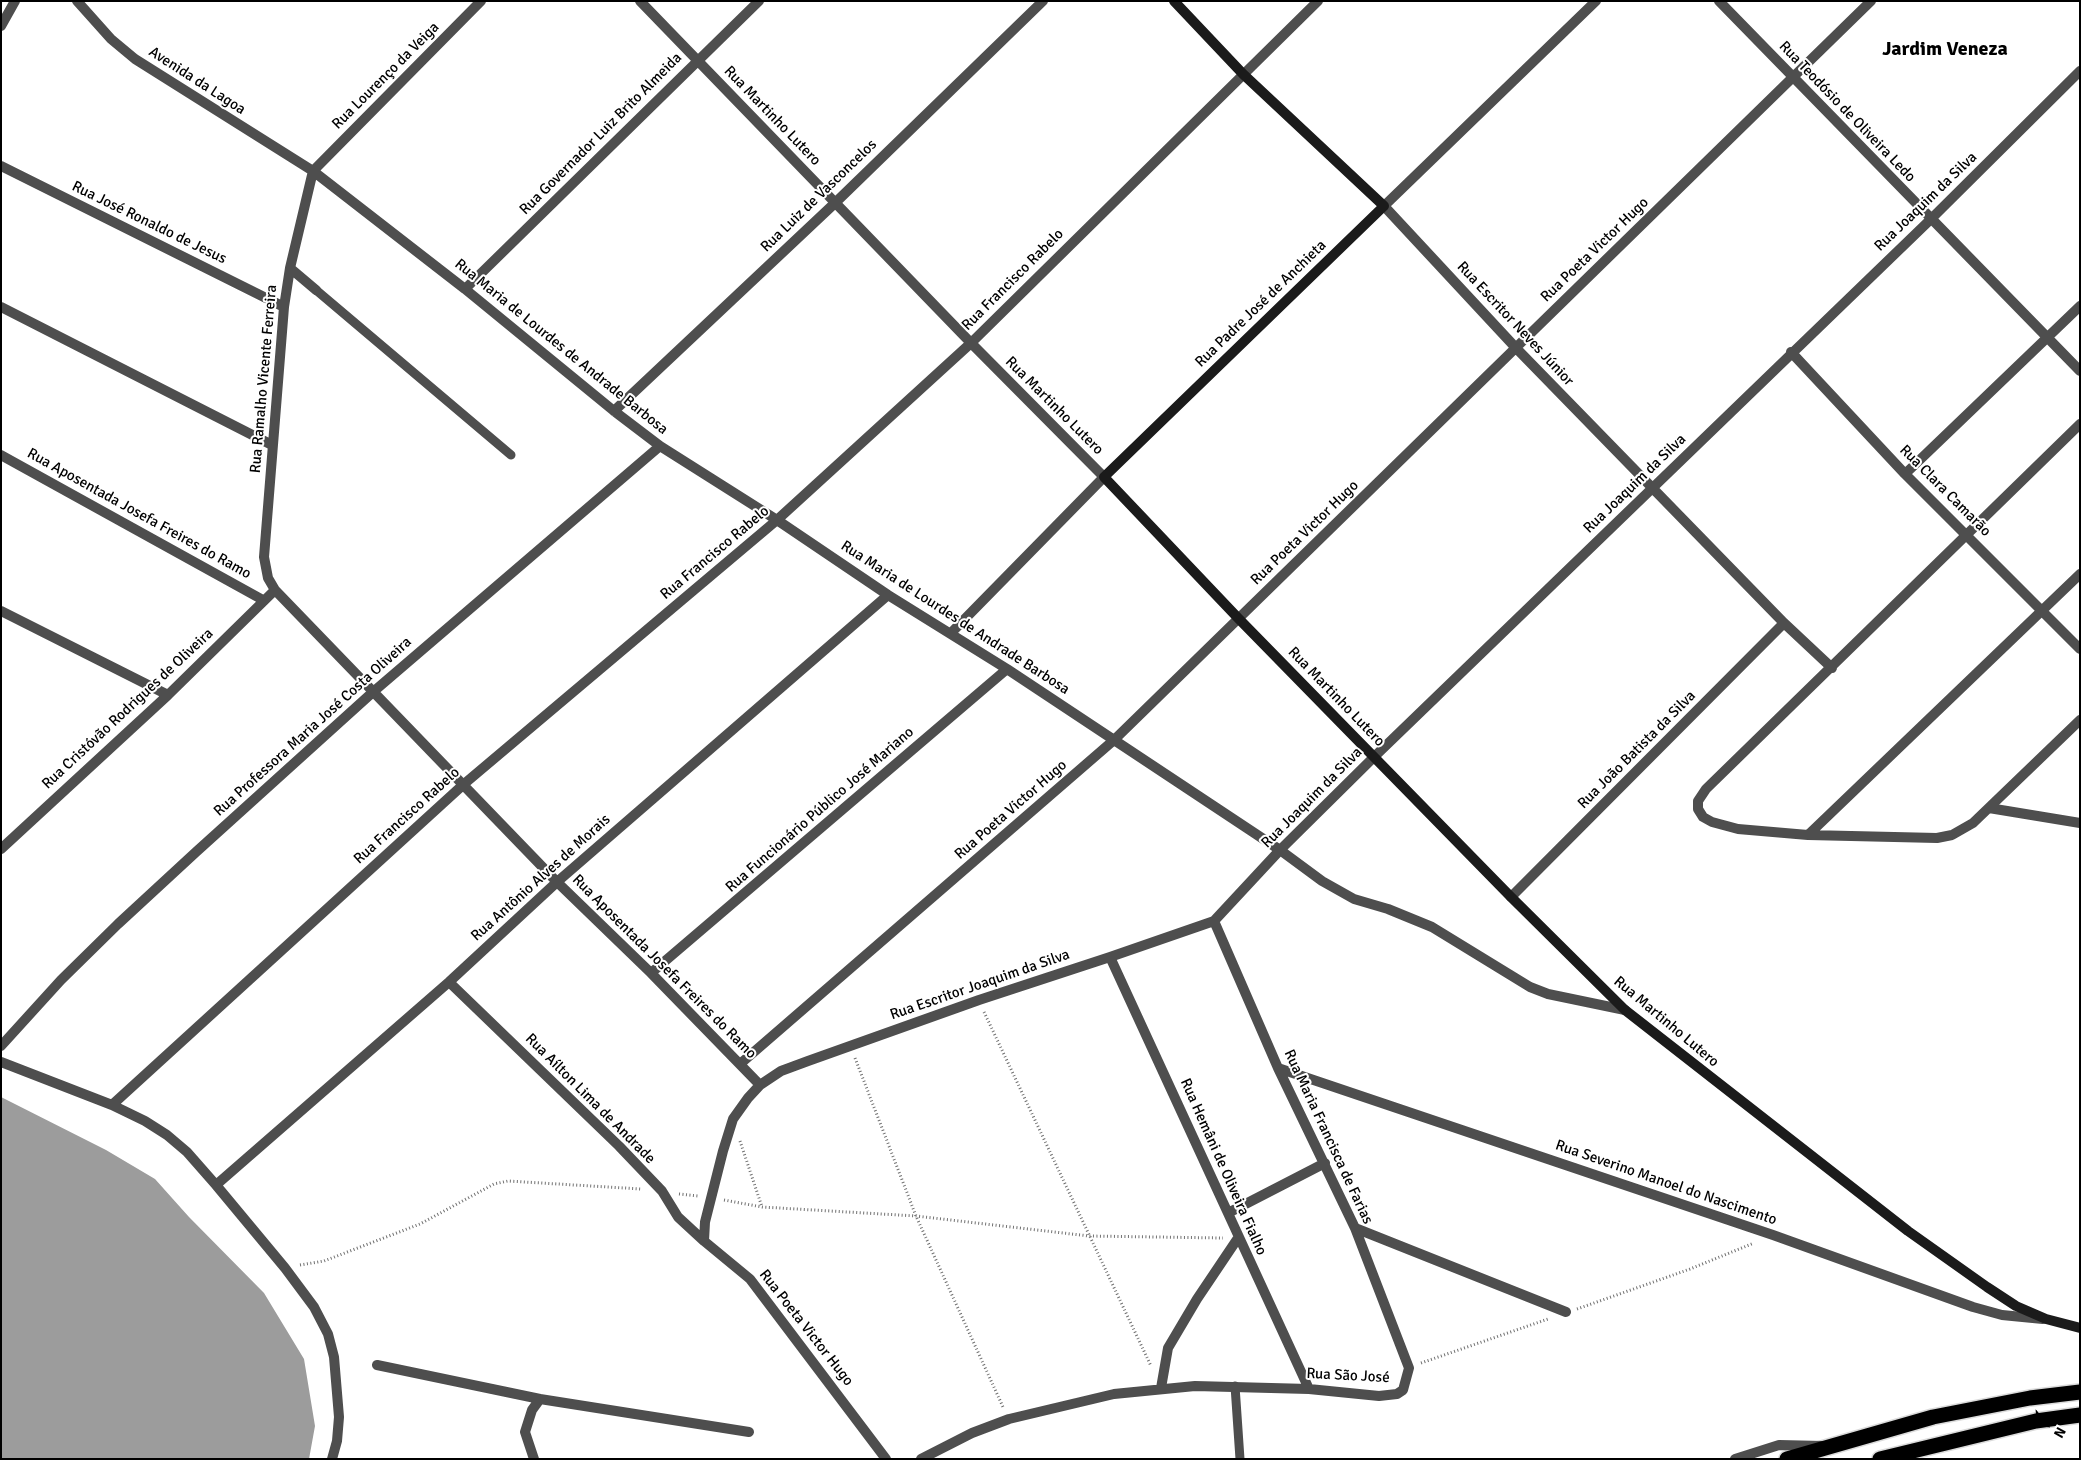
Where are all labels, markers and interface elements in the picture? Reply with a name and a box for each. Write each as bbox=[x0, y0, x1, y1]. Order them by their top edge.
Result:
street label: Rua Lourenço da Veiga bbox=[329, 19, 443, 133]
street label: Rua Teodósio de Oliveira Ledo bbox=[1775, 38, 1919, 186]
district label: Jardim Veneza bbox=[1882, 38, 2008, 62]
street label: Avenida da Lagoa bbox=[145, 43, 249, 119]
street label: Rua Governador Luiz Brito Almeida bbox=[516, 49, 686, 219]
street label: Rua Martinho Lutero bbox=[720, 62, 824, 170]
street label: Rua Luiz de Vasconcelos bbox=[757, 136, 881, 256]
street label: Rua Joaquim da Silva bbox=[1871, 149, 1981, 255]
street label: Rua José Ronaldo de Jesus bbox=[69, 178, 229, 268]
street label: Rua Poeta Victor Hugo bbox=[1537, 194, 1653, 306]
street label: Rua Francisco Rabelo bbox=[958, 225, 1068, 335]
street label: Rua Padre José de Anchieta bbox=[1192, 237, 1330, 371]
street label: Rua Maria de Lourdes de Andrade Barbosa bbox=[451, 255, 671, 439]
street label: Rua Escritor Neves Júnior bbox=[1453, 258, 1577, 390]
street label: Rua Ramalho Vicente Ferreira bbox=[247, 284, 281, 474]
street label: Rua Martinho Lutero bbox=[1001, 353, 1107, 459]
street label: Rua Joaquim da Silva bbox=[1580, 431, 1690, 537]
street label: Rua Clara Camarão bbox=[1895, 441, 1995, 541]
street label: Rua Aposentada Josefa Freires do Ramo bbox=[24, 445, 254, 583]
street label: Rua Poeta Victor Hugo bbox=[1247, 477, 1363, 589]
street label: Rua Francisco Rabelo bbox=[657, 502, 773, 604]
street label: Rua Maria de Lourdes de Andrade Barbosa bbox=[837, 537, 1073, 699]
street label: Rua Cristóvão Rodrigues de Oliveira bbox=[39, 625, 217, 793]
street label: Rua Professora Maria José Costa Oliveira bbox=[210, 633, 416, 821]
street label: Rua Martinho Lutero bbox=[1284, 643, 1388, 751]
street label: Rua João Batista da Silva bbox=[1574, 687, 1700, 813]
street label: Rua Funcionário Público José Mariano bbox=[722, 723, 918, 897]
street label: Rua Joaquim da Silva bbox=[1258, 744, 1366, 852]
street label: Rua Poeta Victor Hugo bbox=[951, 756, 1071, 864]
street label: Rua Francisco Rabelo bbox=[350, 764, 464, 868]
street label: Rua Antônio Alves de Morais bbox=[468, 811, 614, 945]
street label: Rua Aposentada Josefa Freires do Ramo bbox=[568, 871, 760, 1063]
street label: Rua Escritor Joaquim da Silva bbox=[888, 946, 1072, 1024]
street label: Rua Martinho Lutero bbox=[1610, 973, 1722, 1071]
street label: Rua Aílton Lima de Andrade bbox=[521, 1030, 659, 1168]
street label: Rua Maria Francisca de Farias bbox=[1280, 1047, 1376, 1227]
street label: Rua Hemâni de Oliveira Fialho bbox=[1176, 1076, 1270, 1258]
street label: Rua Severino Manoel do Nascimento bbox=[1553, 1137, 1779, 1229]
street label: Rua Poeta Victor Hugo bbox=[755, 1266, 857, 1390]
street label: Rua São José bbox=[1306, 1365, 1390, 1387]
north arrow bbox=[2021, 1400, 2071, 1450]
text: N bbox=[2050, 1424, 2069, 1441]

